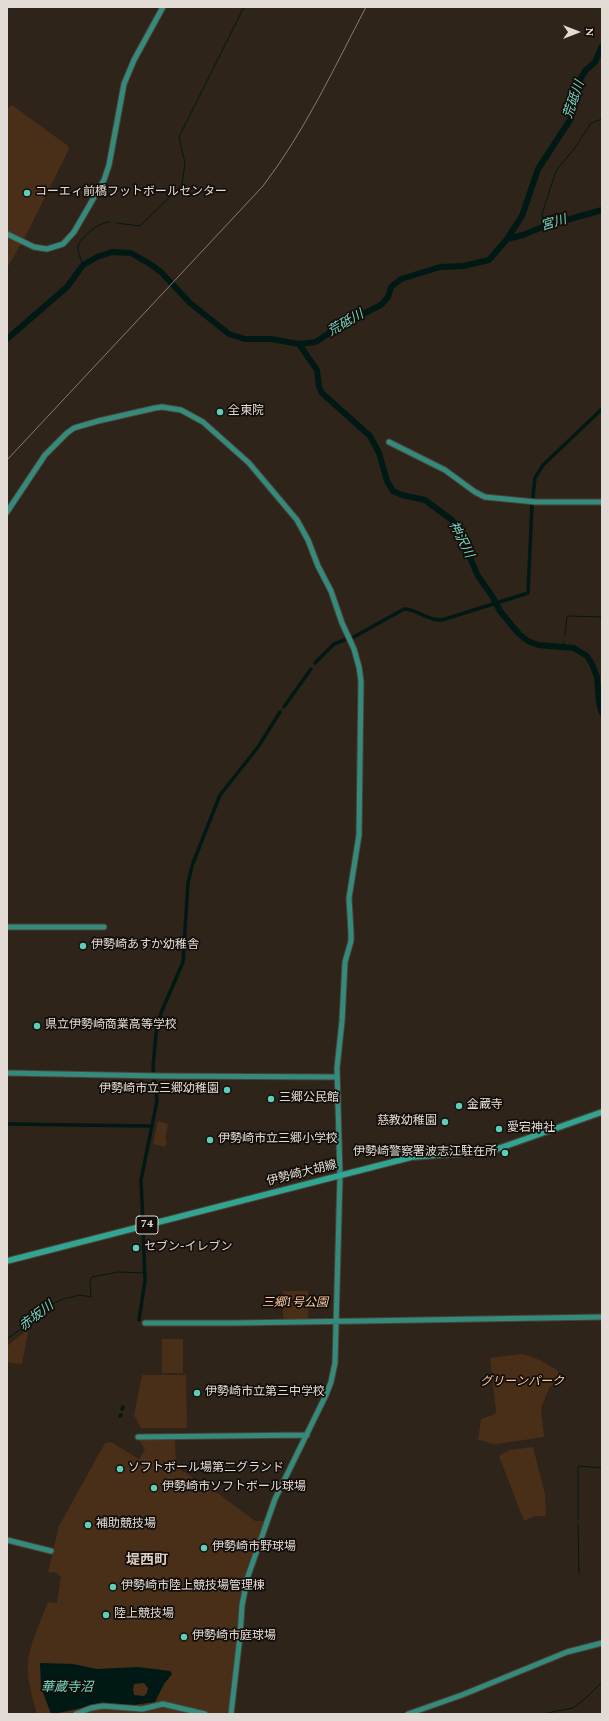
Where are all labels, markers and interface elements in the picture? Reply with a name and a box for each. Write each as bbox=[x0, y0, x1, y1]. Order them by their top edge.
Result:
north arrow bbox=[557, 12, 597, 52]
text: N bbox=[581, 28, 598, 36]
water label: 荒砥川 bbox=[561, 79, 589, 121]
place label: コーエィ前橋フットボールセンター bbox=[35, 186, 227, 200]
marker: コーエィ前橋フットボールセンター bbox=[22, 188, 32, 198]
water label: 宮川 bbox=[539, 213, 569, 235]
water label: 荒砥川 bbox=[325, 307, 367, 341]
place label: 全東院 bbox=[228, 405, 264, 419]
marker: 全東院 bbox=[215, 407, 225, 417]
water label: 神沢川 bbox=[444, 519, 476, 561]
place label: 伊勢崎あすか幼稚舎 bbox=[91, 939, 199, 953]
marker: 伊勢崎あすか幼稚舎 bbox=[78, 941, 88, 951]
place label: 県立伊勢崎商業高等学校 bbox=[45, 1019, 177, 1033]
marker: 県立伊勢崎商業高等学校 bbox=[32, 1021, 42, 1031]
place label: 伊勢崎市立三郷幼稚園 bbox=[99, 1083, 219, 1097]
marker: 伊勢崎市立三郷幼稚園 bbox=[222, 1085, 232, 1095]
place label: 三郷公民館 bbox=[279, 1092, 339, 1106]
marker: 三郷公民館 bbox=[266, 1094, 276, 1104]
place label: 金蔵寺 bbox=[467, 1099, 503, 1113]
marker: 金蔵寺 bbox=[454, 1101, 464, 1111]
place label: 慈教幼稚園 bbox=[377, 1115, 437, 1129]
marker: 慈教幼稚園 bbox=[440, 1117, 450, 1127]
place label: 愛宕神社 bbox=[507, 1122, 555, 1136]
marker: 愛宕神社 bbox=[494, 1124, 504, 1134]
place label: 伊勢崎市立三郷小学校 bbox=[218, 1133, 338, 1147]
marker: 伊勢崎市立三郷小学校 bbox=[205, 1135, 215, 1145]
place label: 伊勢崎警察署波志江駐在所 bbox=[353, 1146, 497, 1160]
marker: 伊勢崎警察署波志江駐在所 bbox=[500, 1148, 510, 1158]
street label: 伊勢崎大胡線 bbox=[265, 1158, 339, 1190]
road number: 74 bbox=[136, 1216, 158, 1234]
place label: セブン-イレブン bbox=[144, 1241, 232, 1255]
marker: セブン-イレブン bbox=[131, 1243, 141, 1253]
park label: 三郷1号公園 bbox=[262, 1297, 328, 1311]
water label: 赤坂川 bbox=[17, 1299, 57, 1335]
park label: グリーンパーク bbox=[480, 1376, 564, 1390]
place label: 伊勢崎市立第三中学校 bbox=[205, 1386, 325, 1400]
marker: 伊勢崎市立第三中学校 bbox=[192, 1388, 202, 1398]
place label: ソフトボール場第二グランド bbox=[128, 1462, 284, 1476]
marker: ソフトボール場第二グランド bbox=[115, 1464, 125, 1474]
place label: 伊勢崎市ソフトボール球場 bbox=[162, 1481, 306, 1495]
marker: 伊勢崎市ソフトボール球場 bbox=[149, 1483, 159, 1493]
place label: 補助競技場 bbox=[96, 1518, 156, 1532]
marker: 補助競技場 bbox=[83, 1520, 93, 1530]
place label: 伊勢崎市野球場 bbox=[212, 1541, 296, 1555]
marker: 伊勢崎市野球場 bbox=[199, 1543, 209, 1553]
district label: 堤西町 bbox=[126, 1553, 168, 1569]
place label: 伊勢崎市陸上競技場管理棟 bbox=[121, 1580, 265, 1594]
marker: 伊勢崎市陸上競技場管理棟 bbox=[108, 1582, 118, 1592]
place label: 陸上競技場 bbox=[114, 1608, 174, 1622]
marker: 陸上競技場 bbox=[101, 1610, 111, 1620]
place label: 伊勢崎市庭球場 bbox=[192, 1630, 276, 1644]
marker: 伊勢崎市庭球場 bbox=[179, 1632, 189, 1642]
water label: 華蔵寺沼 bbox=[41, 1680, 93, 1696]

